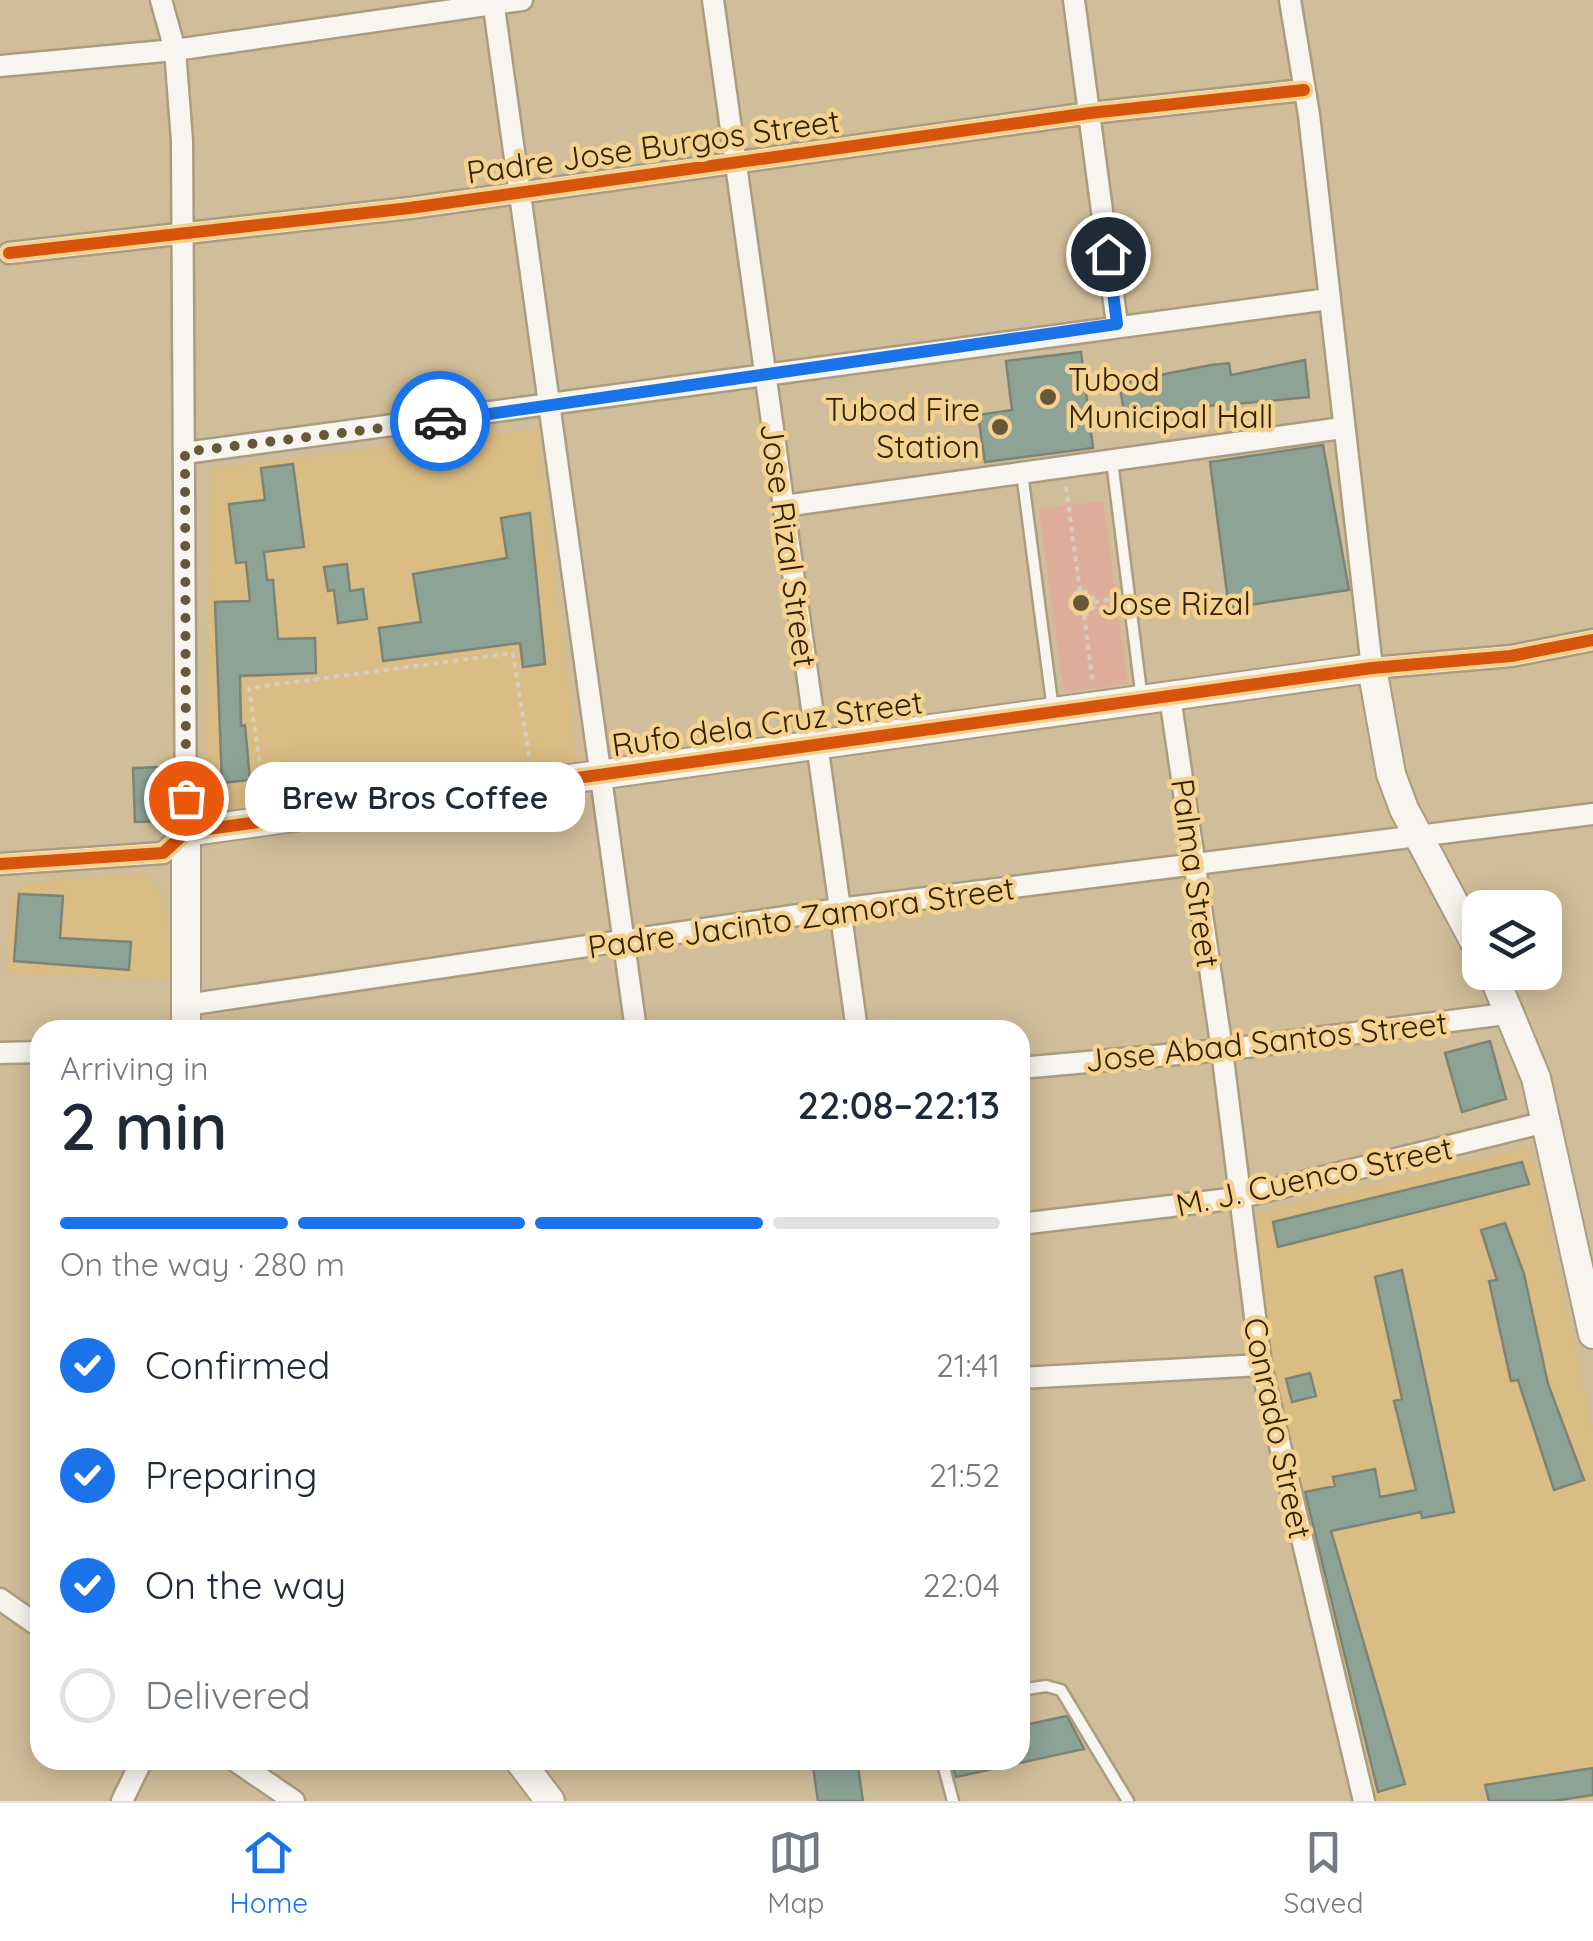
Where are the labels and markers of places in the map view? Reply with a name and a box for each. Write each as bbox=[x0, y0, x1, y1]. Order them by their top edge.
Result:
pin bbox=[1066, 212, 1151, 297]
place label: Tubod Municipal Hall bbox=[1068, 359, 1273, 436]
marker: Tubod Municipal Hall bbox=[1037, 386, 1059, 408]
place label: Tubod Fire Station bbox=[825, 389, 980, 466]
marker: Tubod Fire Station bbox=[989, 416, 1011, 438]
place label: Jose Rizal bbox=[1101, 583, 1251, 623]
marker: Jose Rizal bbox=[1070, 592, 1092, 614]
pin bbox=[144, 756, 229, 841]
callout: Brew Bros Coffee bbox=[246, 763, 586, 833]

